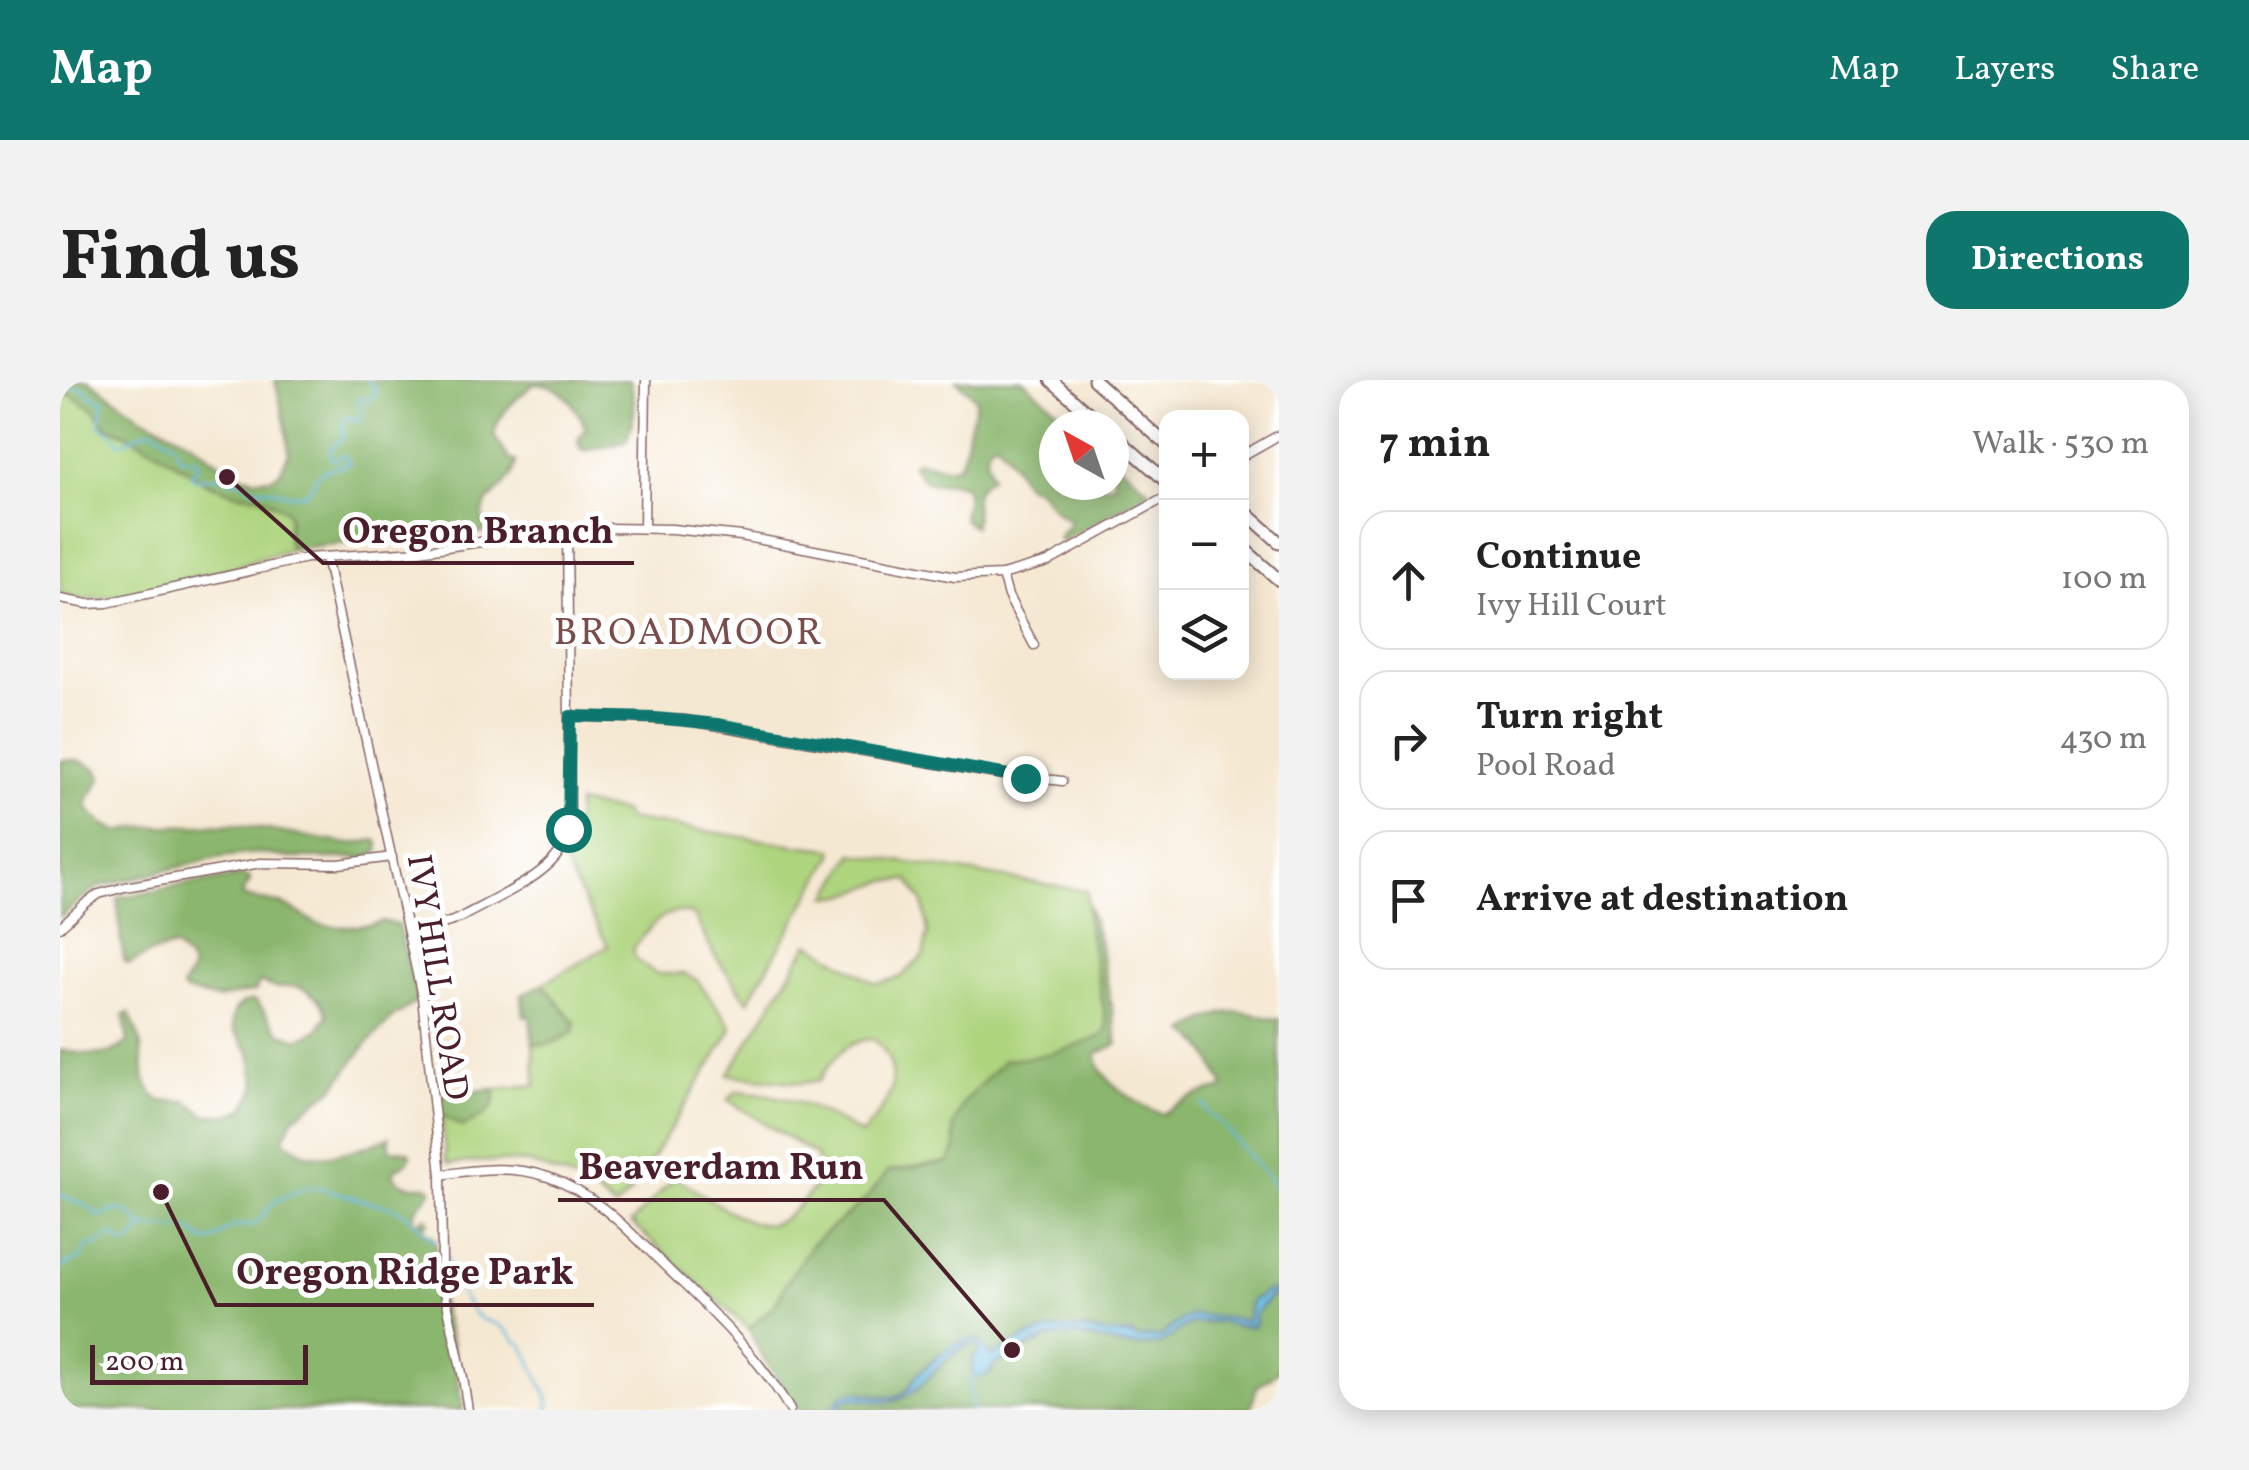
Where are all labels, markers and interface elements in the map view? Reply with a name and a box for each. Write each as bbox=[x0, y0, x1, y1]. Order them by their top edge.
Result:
text: Map bbox=[50, 37, 153, 104]
text: Map bbox=[1829, 46, 1899, 94]
text: Layers bbox=[1954, 46, 2055, 94]
text: Share bbox=[2110, 46, 2199, 94]
text: Find us bbox=[60, 211, 300, 309]
button: Directions bbox=[1926, 211, 2189, 309]
north arrow bbox=[1039, 410, 1129, 500]
map controls bbox=[1159, 410, 1249, 680]
button: + bbox=[1159, 410, 1249, 500]
text: 7 min bbox=[1379, 416, 1491, 475]
text: Walk · 530 m bbox=[1972, 423, 2149, 467]
callout: Oregon Branch bbox=[323, 495, 634, 563]
button: − bbox=[1159, 500, 1249, 590]
text: Oregon Branch bbox=[342, 507, 614, 560]
text: Continue bbox=[1476, 532, 1641, 585]
icon: ahead bbox=[1381, 553, 1436, 608]
text: 100 m bbox=[2061, 558, 2147, 602]
text: Ivy Hill Court bbox=[1476, 585, 1667, 629]
button: layers bbox=[1159, 590, 1249, 680]
district label: BROADMOOR bbox=[554, 608, 824, 661]
text: Turn right bbox=[1476, 692, 1663, 745]
icon: right bbox=[1381, 713, 1436, 768]
text: 430 m bbox=[2059, 718, 2147, 762]
text: Pool Road bbox=[1476, 745, 1616, 789]
route end bbox=[1003, 756, 1049, 802]
route start bbox=[546, 807, 592, 853]
street label: IVY HILL ROAD bbox=[393, 851, 479, 1104]
icon: arrive bbox=[1381, 873, 1436, 928]
text: Arrive at destination bbox=[1476, 874, 1849, 927]
callout: Beaverdam Run bbox=[558, 1132, 884, 1200]
text: Beaverdam Run bbox=[578, 1143, 864, 1196]
callout: Oregon Ridge Park bbox=[216, 1237, 594, 1305]
text: Oregon Ridge Park bbox=[236, 1248, 574, 1301]
scale bar bbox=[90, 1340, 308, 1384]
text: 200 m bbox=[105, 1343, 184, 1382]

